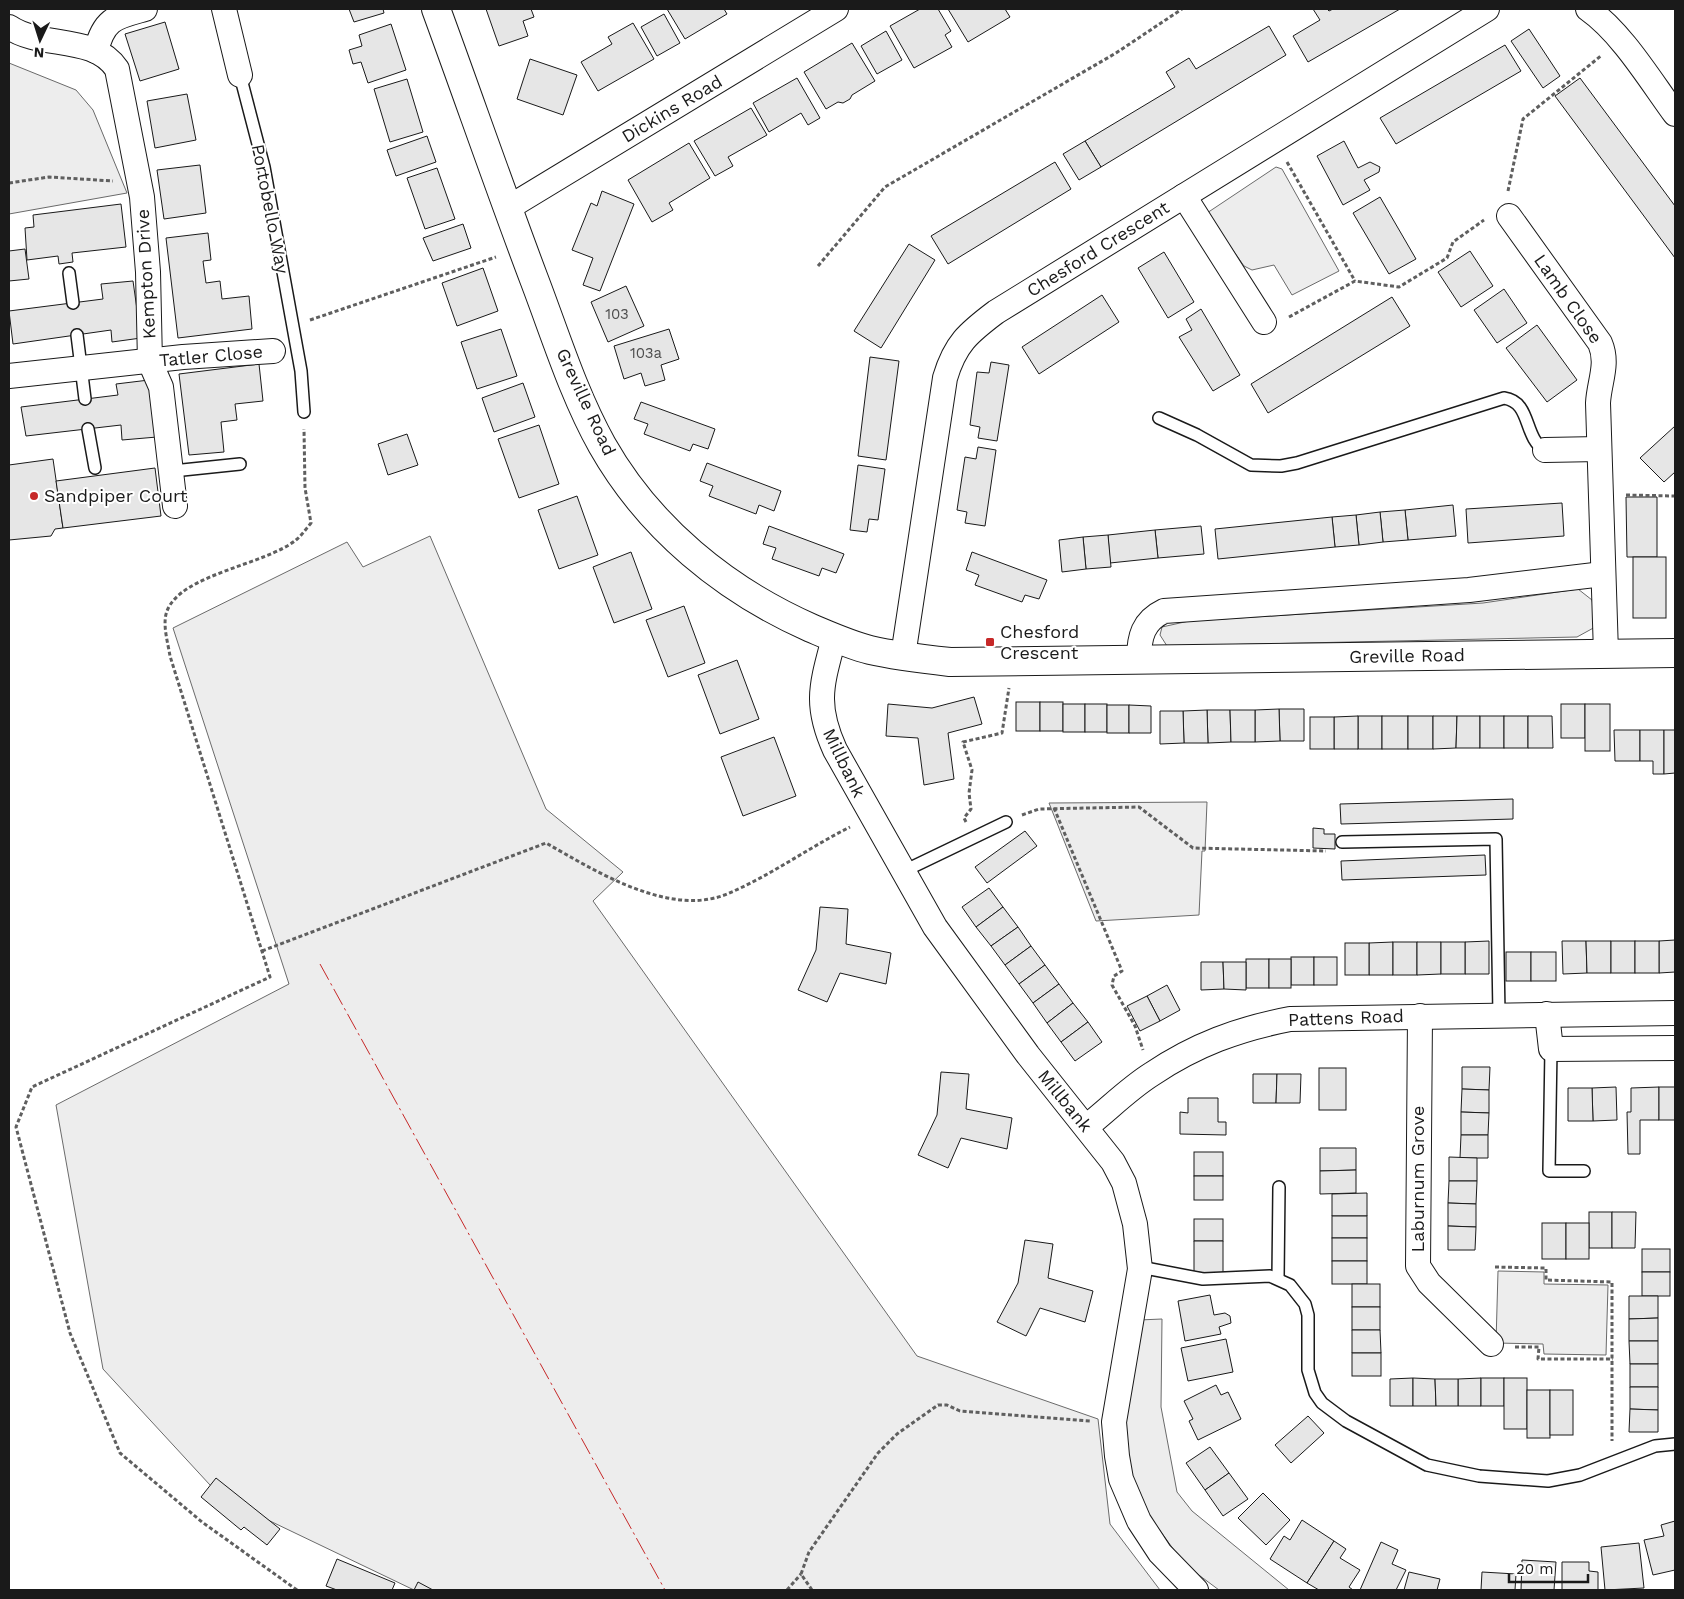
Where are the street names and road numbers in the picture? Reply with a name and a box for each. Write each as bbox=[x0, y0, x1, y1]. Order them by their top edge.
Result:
street label: Dickins Road bbox=[618, 70, 726, 147]
street label: Portobello Way bbox=[248, 142, 293, 276]
street label: Chesford Crescent bbox=[1023, 196, 1173, 301]
street label: Kempton Drive bbox=[132, 209, 159, 340]
street label: Lamb Close bbox=[1530, 250, 1607, 347]
street label: Tatler Close bbox=[158, 341, 264, 370]
street label: Greville Road bbox=[552, 345, 620, 459]
street label: Greville Road bbox=[1349, 644, 1465, 667]
street label: Millbank bbox=[819, 725, 870, 801]
street label: Pattens Road bbox=[1288, 1005, 1404, 1030]
street label: Millbank bbox=[1034, 1065, 1097, 1136]
street label: Laburnum Grove bbox=[1407, 1106, 1428, 1252]

